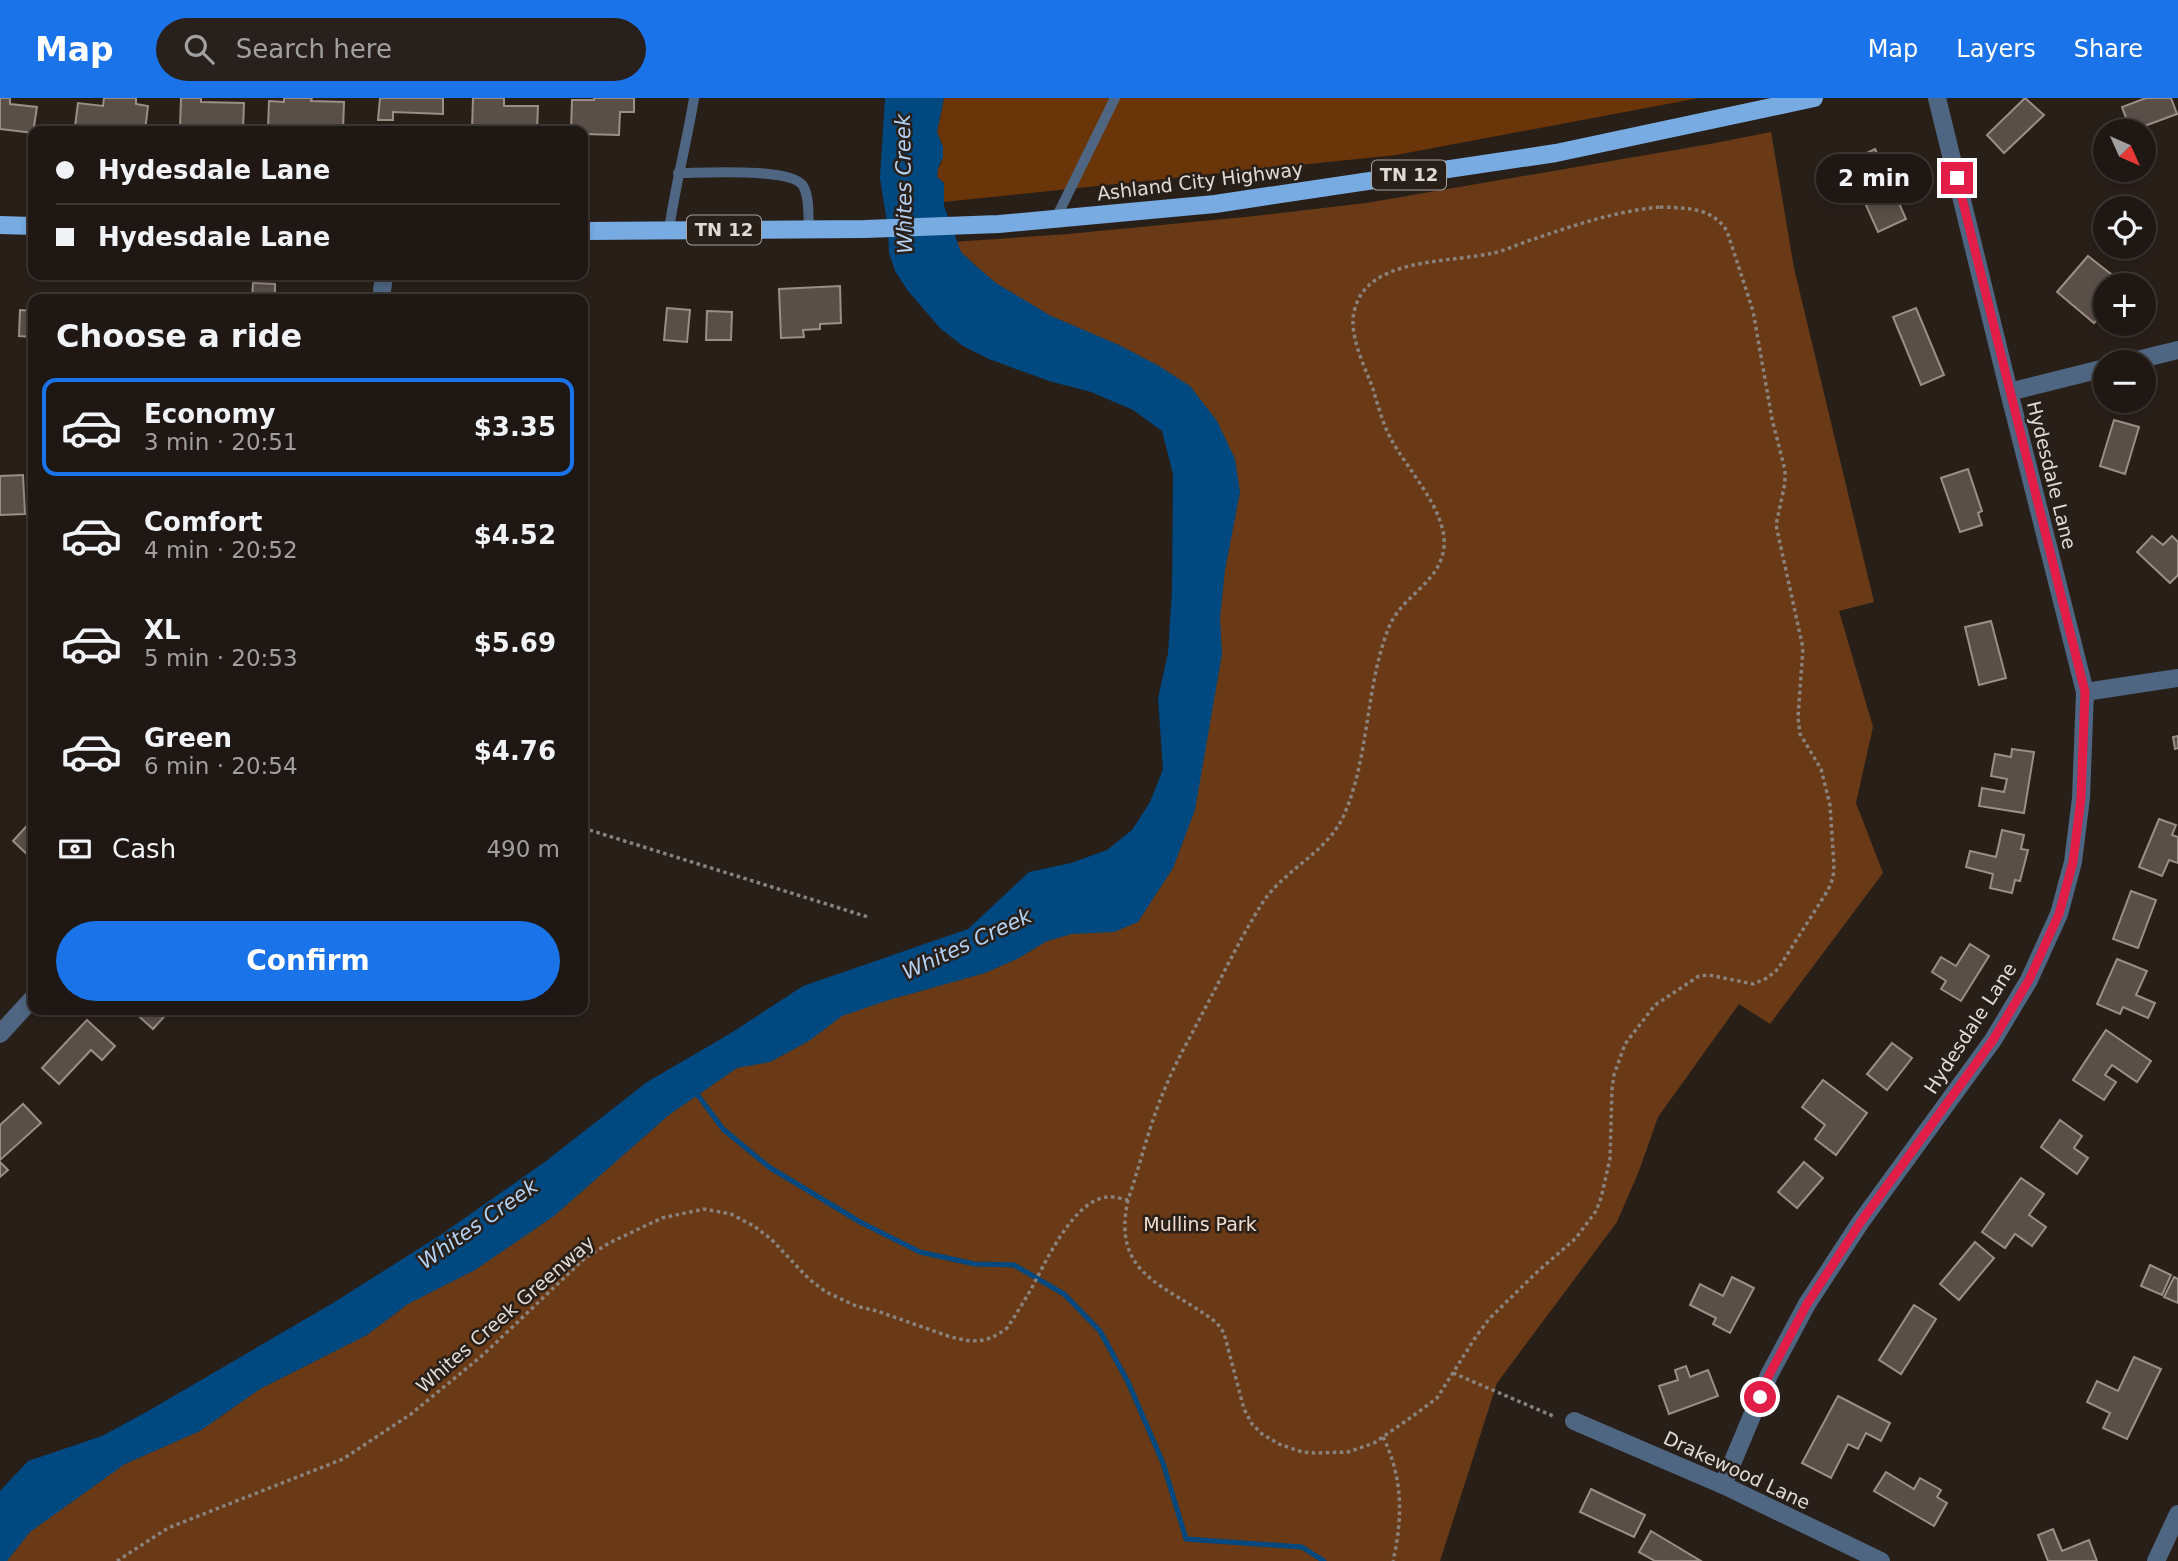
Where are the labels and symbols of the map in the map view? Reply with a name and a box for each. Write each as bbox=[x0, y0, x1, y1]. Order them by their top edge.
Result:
water label: Whites Creek bbox=[891, 113, 917, 254]
north arrow bbox=[2093, 119, 2156, 182]
callout: 2 min bbox=[1817, 154, 1932, 202]
street label: Ashland City Highway bbox=[1096, 157, 1304, 205]
road number: TN 12 bbox=[1372, 160, 1446, 190]
route end bbox=[1941, 162, 1973, 194]
road number: TN 12 bbox=[687, 216, 761, 244]
street label: Hydesdale Lane bbox=[2023, 399, 2081, 551]
water label: Whites Creek bbox=[898, 903, 1036, 984]
street label: Hydesdale Lane bbox=[1919, 958, 2021, 1098]
water label: Whites Creek bbox=[414, 1174, 543, 1274]
park label: Mullins Park bbox=[1143, 1213, 1257, 1235]
street label: Whites Creek Greenway bbox=[412, 1231, 598, 1397]
route start bbox=[1744, 1381, 1776, 1413]
street label: Drakewood Lane bbox=[1660, 1426, 1814, 1514]

